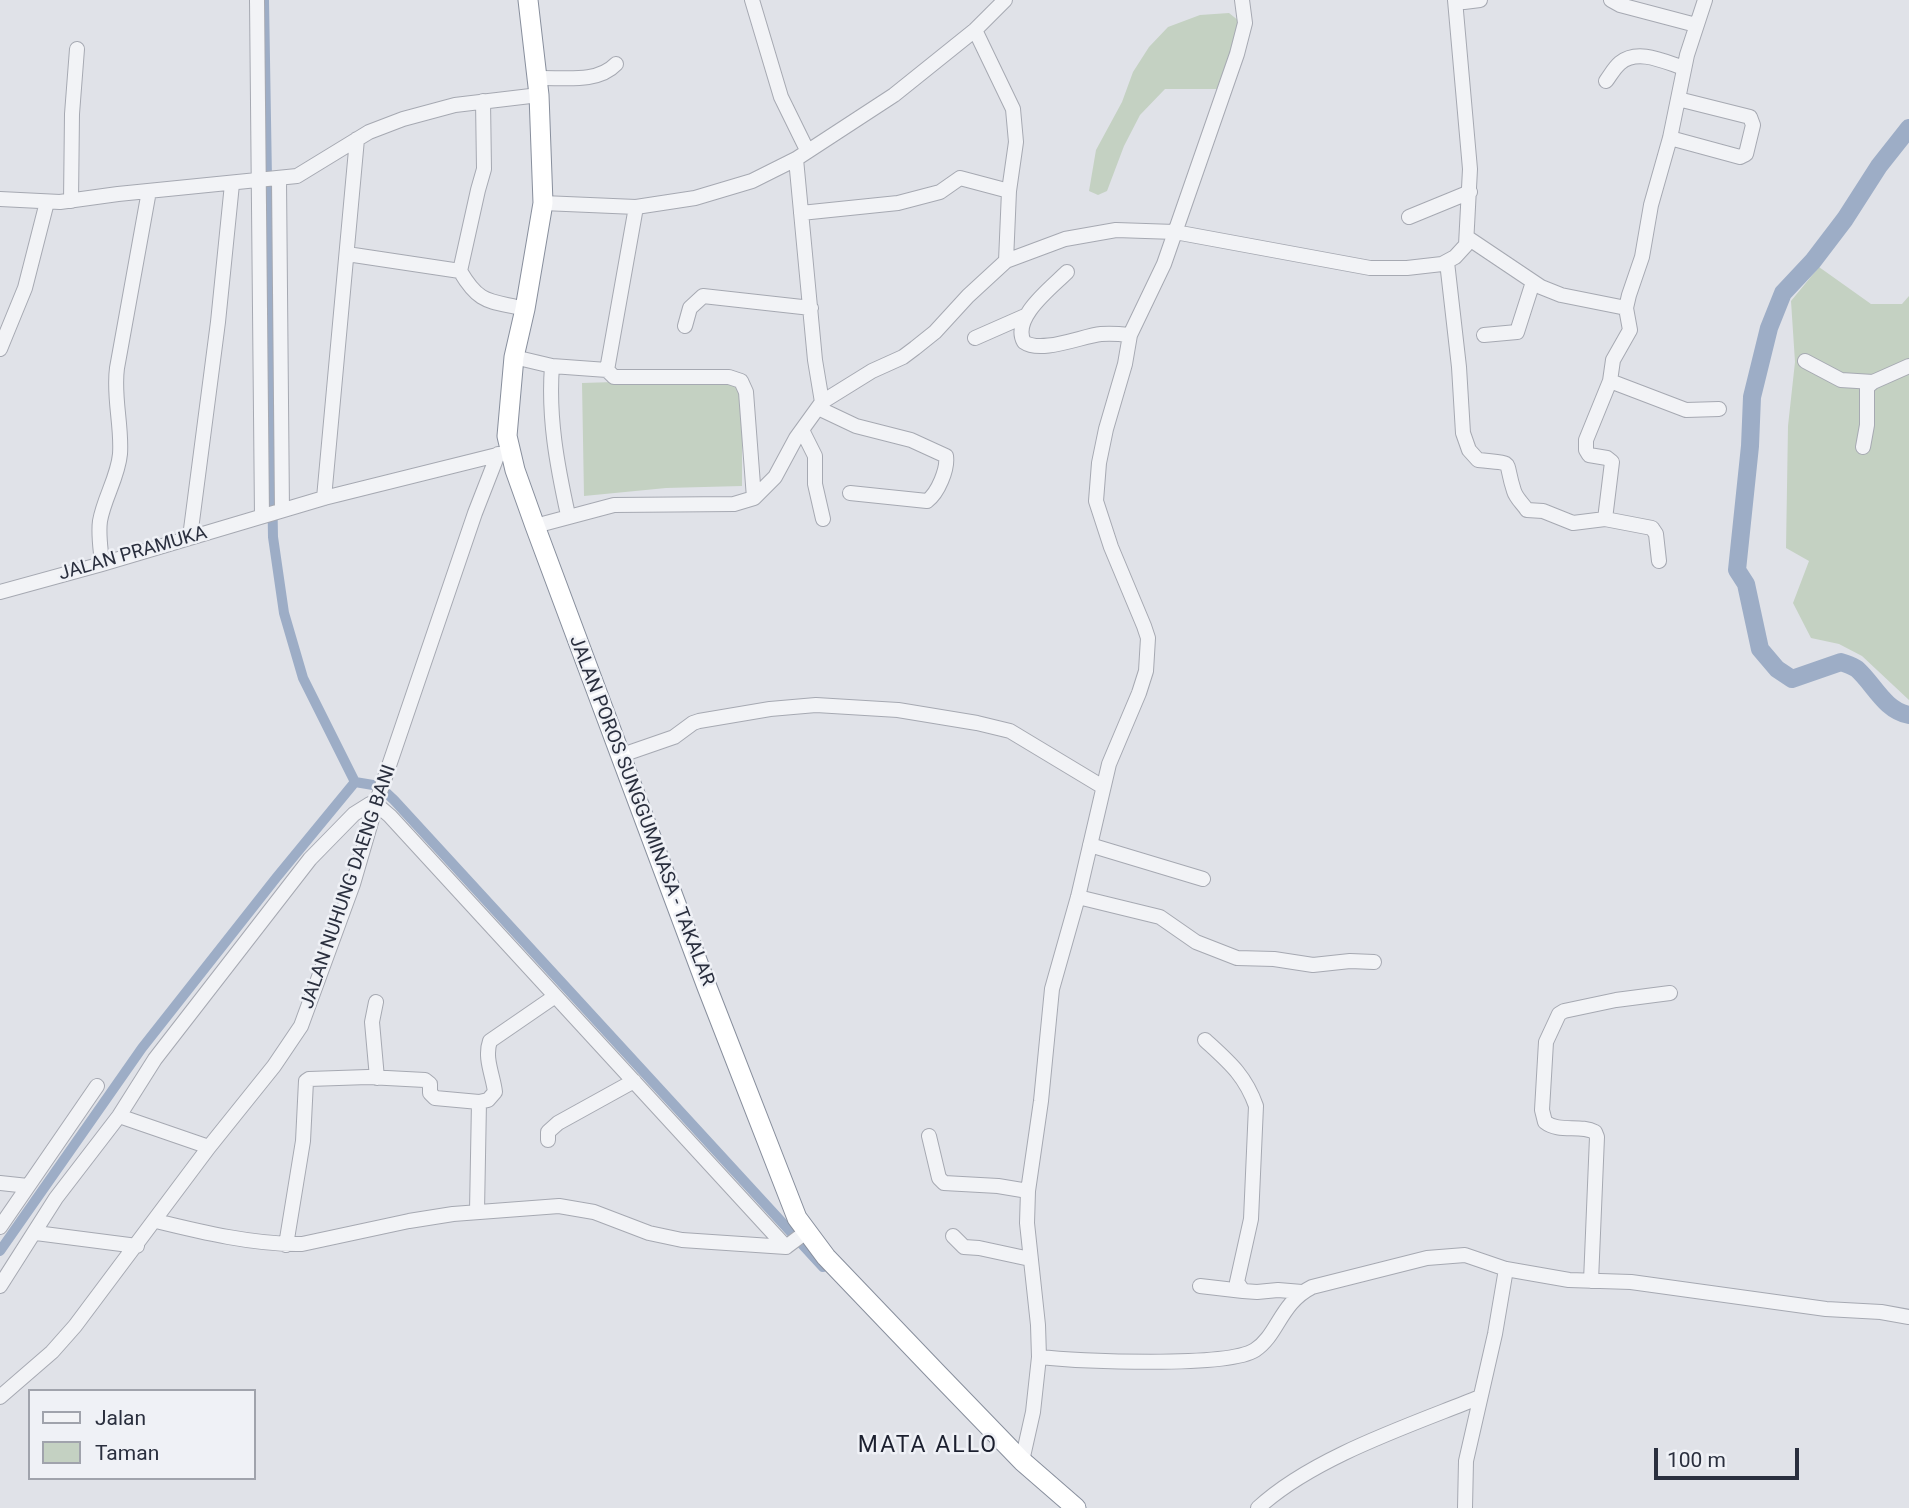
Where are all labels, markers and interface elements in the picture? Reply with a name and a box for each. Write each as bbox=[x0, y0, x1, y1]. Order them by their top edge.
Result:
street label: JALAN PRAMUKA bbox=[56, 522, 210, 586]
street label: JALAN POROS SUNGGUMINASA - TAKALAR bbox=[564, 633, 718, 989]
street label: JALAN NUHUNG DAENG BANI bbox=[296, 762, 402, 1012]
legend bbox=[28, 1389, 256, 1480]
text: Jalan bbox=[95, 1406, 146, 1430]
district label: MATA ALLO bbox=[859, 1432, 997, 1460]
scale bar bbox=[1657, 1434, 1802, 1478]
text: Taman bbox=[95, 1441, 159, 1465]
text: 100 m bbox=[1667, 1448, 1726, 1472]

